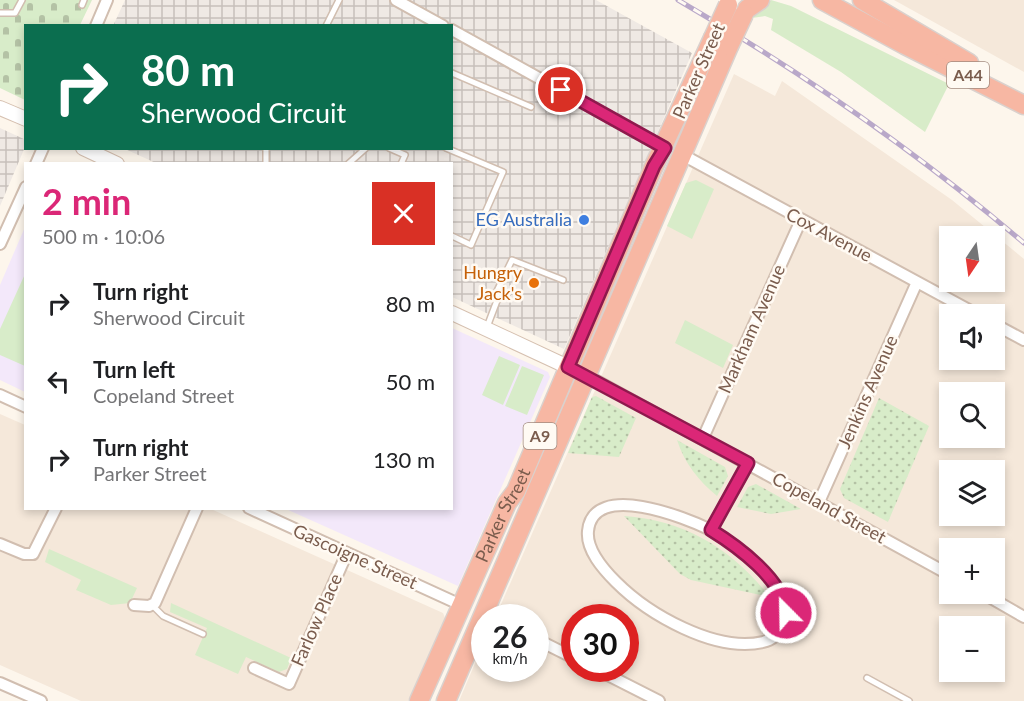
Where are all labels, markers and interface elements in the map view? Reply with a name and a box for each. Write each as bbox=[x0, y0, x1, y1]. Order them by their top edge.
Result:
street label: Parker Street bbox=[667, 19, 729, 122]
text: 80 m bbox=[141, 45, 235, 95]
icon: right bbox=[42, 48, 120, 126]
road number: A44 bbox=[947, 62, 989, 88]
pin bbox=[535, 64, 586, 115]
icon: arrive bbox=[544, 73, 577, 106]
text: Sherwood Circuit bbox=[141, 96, 346, 129]
text: 2 min bbox=[42, 179, 131, 223]
button: close bbox=[372, 182, 435, 245]
street label: Cox Avenue bbox=[783, 202, 876, 266]
place label: EG Australia bbox=[476, 208, 572, 230]
marker: EG Australia bbox=[577, 213, 591, 227]
text: 500 m · 10:06 bbox=[42, 224, 165, 248]
north arrow bbox=[939, 226, 1005, 292]
map controls bbox=[939, 226, 1005, 682]
place label: Hungry Jack's bbox=[463, 261, 523, 304]
street label: Markham Avenue bbox=[713, 261, 789, 396]
marker: Hungry Jack's bbox=[527, 276, 541, 290]
text: Turn right bbox=[93, 278, 188, 305]
icon: right bbox=[42, 287, 75, 320]
text: 80 m bbox=[386, 290, 435, 317]
button: sound bbox=[939, 304, 1005, 370]
text: Sherwood Circuit bbox=[93, 305, 245, 329]
street label: Jenkins Avenue bbox=[832, 332, 902, 452]
text: Turn left bbox=[93, 356, 175, 383]
icon: left bbox=[42, 365, 75, 398]
text: 50 m bbox=[386, 368, 435, 395]
button: search bbox=[939, 382, 1005, 448]
text: Copeland Street bbox=[93, 383, 234, 407]
road number: A9 bbox=[524, 423, 556, 449]
text: Turn right bbox=[93, 434, 188, 461]
icon: right bbox=[42, 443, 75, 476]
text: 130 m bbox=[373, 446, 435, 473]
button: layers bbox=[939, 460, 1005, 526]
text: Parker Street bbox=[93, 461, 207, 485]
street label: Parker Street bbox=[470, 464, 535, 565]
street label: Copeland Street bbox=[769, 467, 891, 548]
street label: Gascoigne Street bbox=[290, 519, 421, 594]
button: + bbox=[939, 538, 1005, 604]
street label: Farlow Place bbox=[286, 570, 346, 669]
position arrow bbox=[754, 581, 818, 645]
speed limit sign: 30 bbox=[561, 604, 639, 682]
button: − bbox=[939, 616, 1005, 682]
text: 26 bbox=[493, 618, 527, 654]
text: km/h bbox=[492, 649, 528, 667]

